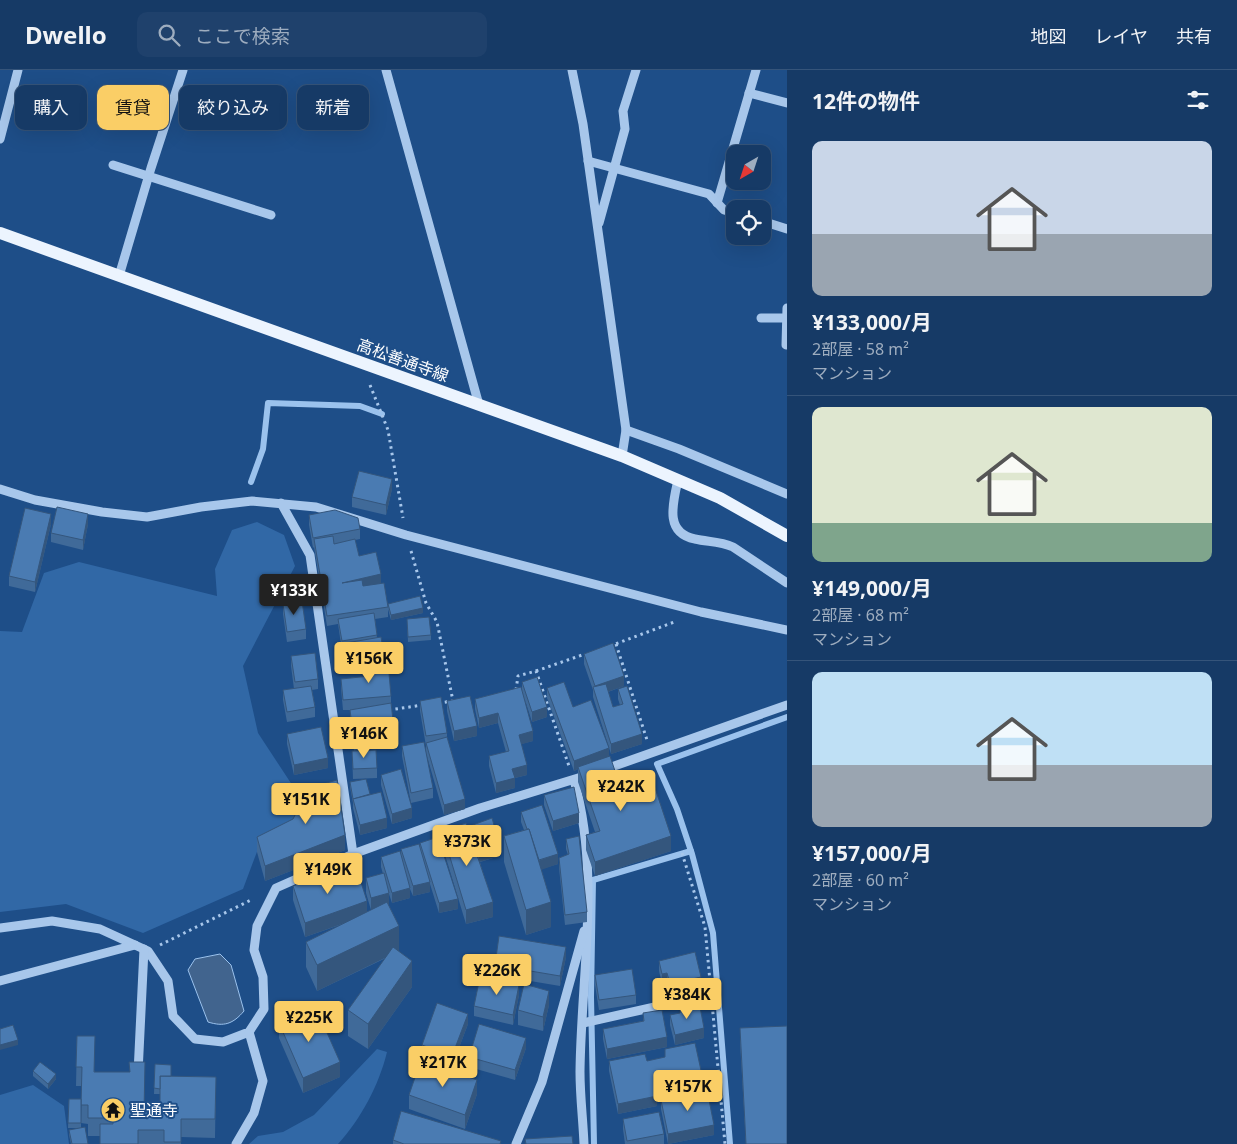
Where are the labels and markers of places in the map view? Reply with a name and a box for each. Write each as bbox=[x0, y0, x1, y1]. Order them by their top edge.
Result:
pin: ¥133K bbox=[259, 574, 329, 616]
pin: ¥156K bbox=[334, 642, 404, 684]
pin: ¥146K bbox=[329, 716, 399, 759]
pin: ¥242K bbox=[586, 770, 656, 812]
pin: ¥151K bbox=[271, 782, 341, 825]
pin: ¥373K bbox=[432, 824, 502, 867]
pin: ¥149K bbox=[293, 852, 363, 895]
pin: ¥226K bbox=[462, 954, 532, 996]
pin: ¥384K bbox=[652, 978, 722, 1020]
pin: ¥225K bbox=[274, 1000, 344, 1043]
pin: ¥217K bbox=[408, 1046, 478, 1088]
pin: ¥157K bbox=[653, 1070, 723, 1112]
temple icon: 聖通寺 bbox=[100, 1097, 126, 1123]
place label: 聖通寺 bbox=[130, 1099, 178, 1121]

